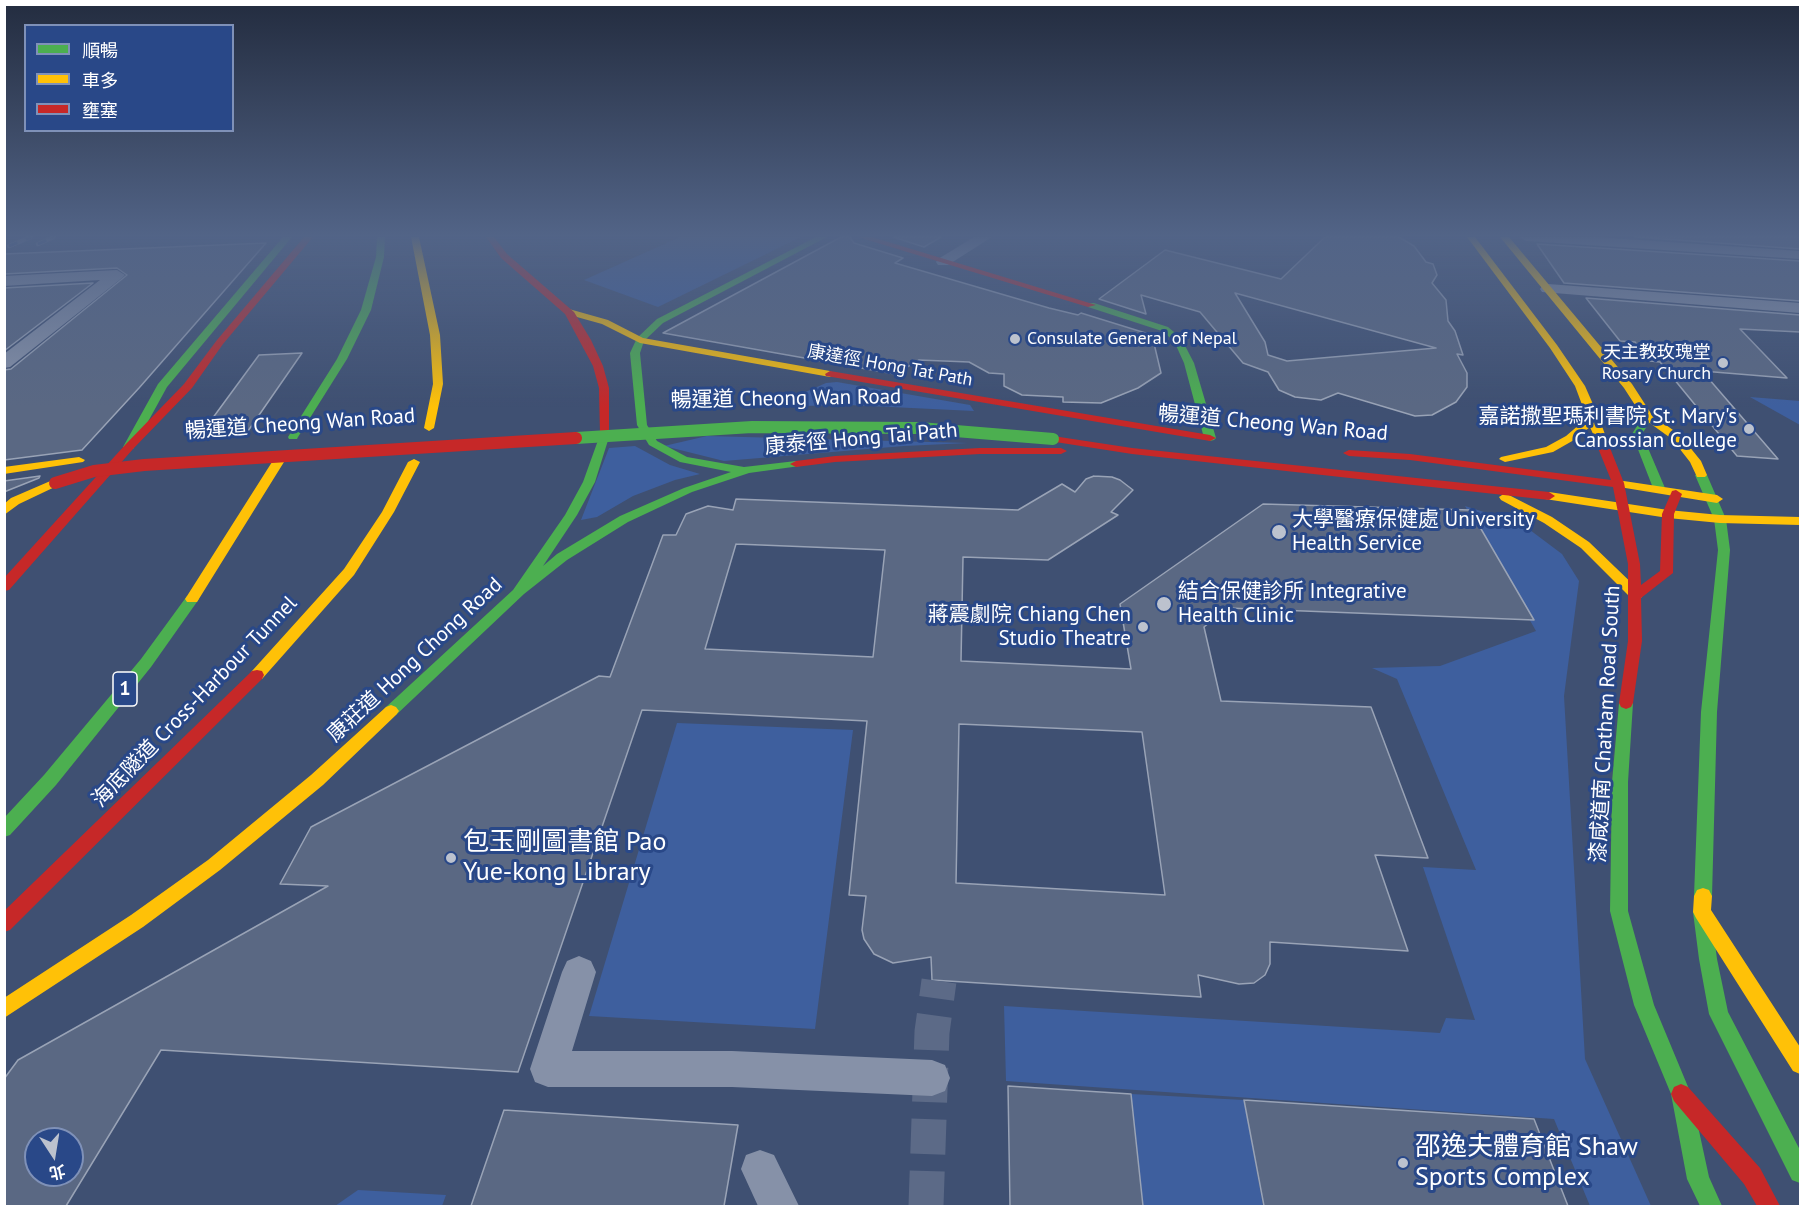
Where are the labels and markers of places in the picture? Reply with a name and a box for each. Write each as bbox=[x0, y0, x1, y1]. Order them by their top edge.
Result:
place label: Consulate General of Nepal bbox=[1027, 328, 1237, 350]
marker: Consulate General of Nepal bbox=[1008, 332, 1022, 346]
place label: 天主教玫瑰堂 Rosary Church bbox=[1602, 342, 1711, 385]
marker: 天主教玫瑰堂 Rosary Church bbox=[1716, 356, 1730, 370]
place label: 嘉諾撒聖瑪利書院 St. Mary's Canossian College bbox=[1479, 404, 1737, 454]
marker: 嘉諾撒聖瑪利書院 St. Mary's Canossian College bbox=[1742, 422, 1756, 436]
place label: 大學醫療保健處 University Health Service bbox=[1292, 507, 1534, 557]
marker: 大學醫療保健處 University Health Service bbox=[1270, 523, 1288, 541]
place label: 結合保健診所 Integrative Health Clinic bbox=[1178, 579, 1407, 629]
marker: 結合保健診所 Integrative Health Clinic bbox=[1155, 595, 1173, 613]
place label: 蔣震劇院 Chiang Chen Studio Theatre bbox=[928, 602, 1131, 652]
marker: 蔣震劇院 Chiang Chen Studio Theatre bbox=[1136, 620, 1150, 634]
place label: 包玉剛圖書館 Pao Yue-kong Library bbox=[463, 827, 666, 888]
marker: 包玉剛圖書館 Pao Yue-kong Library bbox=[444, 851, 458, 865]
place label: 邵逸夫體育館 Shaw Sports Complex bbox=[1415, 1132, 1638, 1194]
marker: 邵逸夫體育館 Shaw Sports Complex bbox=[1396, 1156, 1410, 1170]

